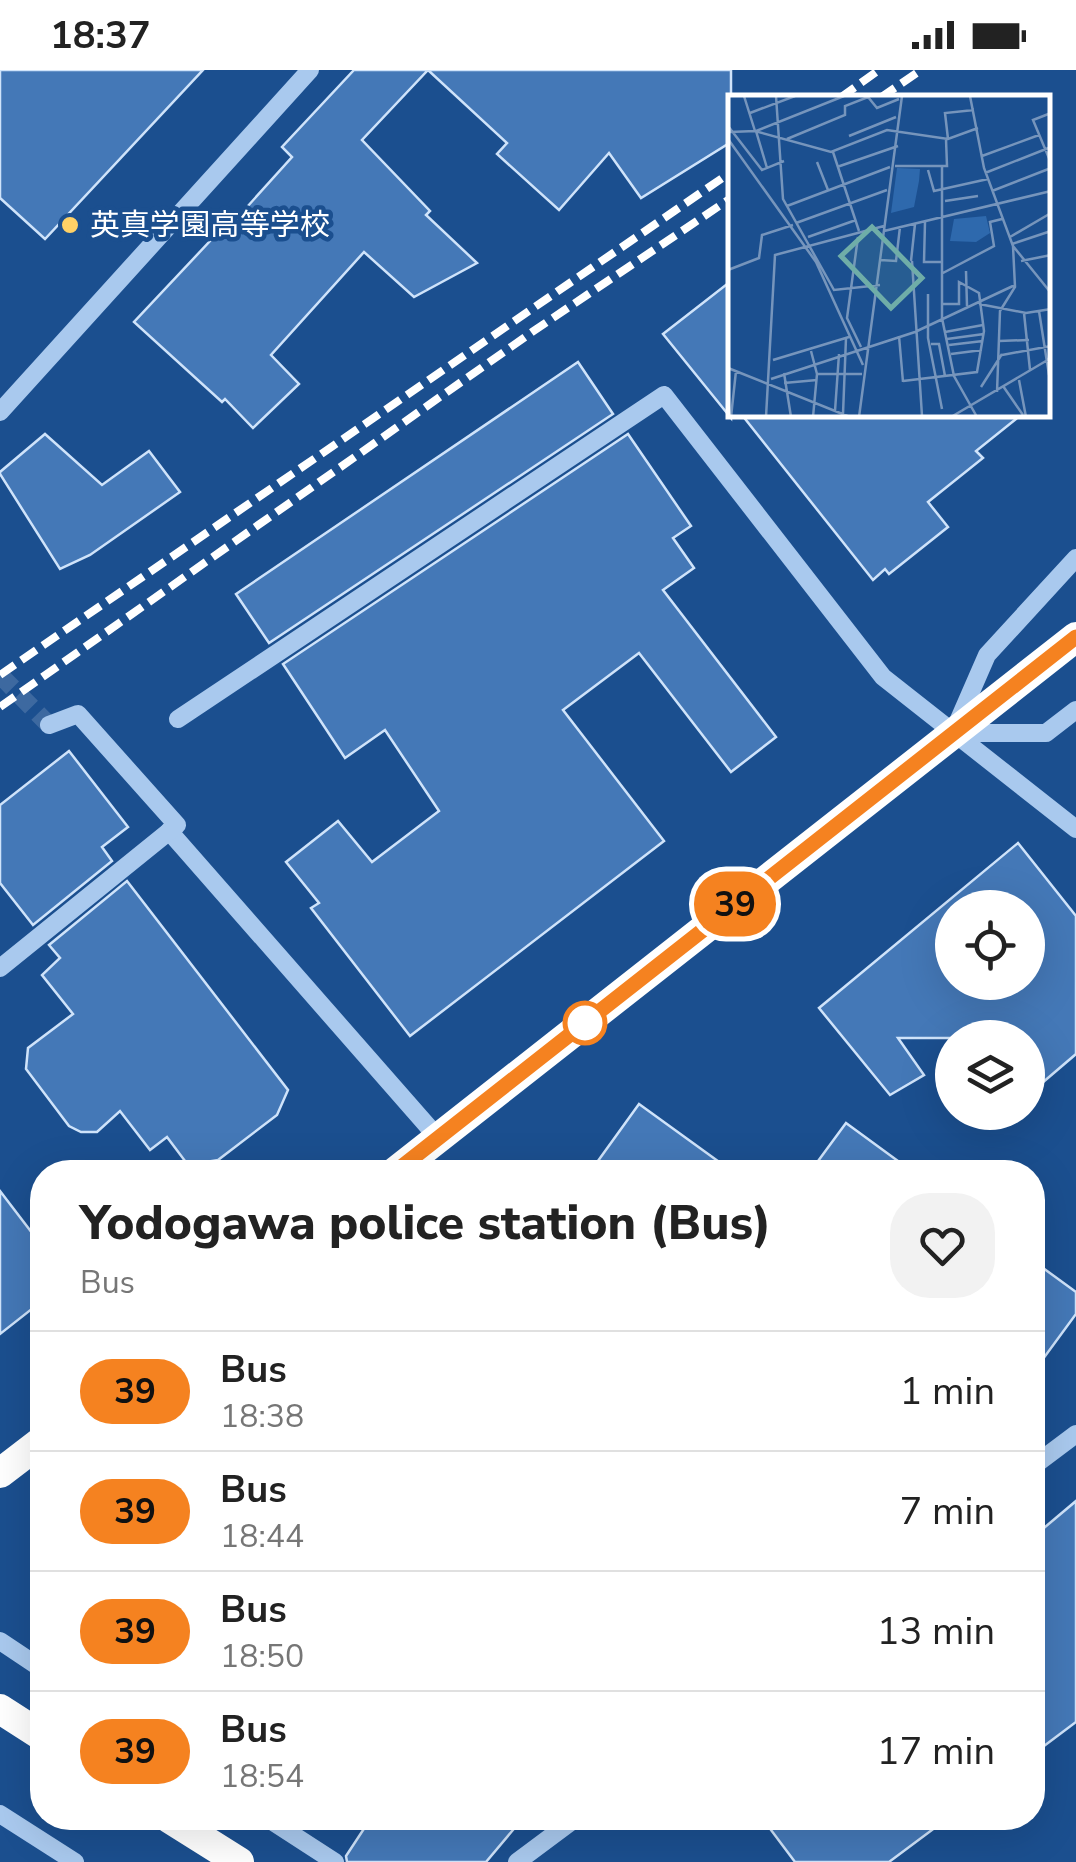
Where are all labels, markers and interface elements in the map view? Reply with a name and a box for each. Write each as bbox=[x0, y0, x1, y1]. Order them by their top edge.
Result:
text: 18:37 bbox=[50, 10, 151, 61]
inset map bbox=[728, 95, 1051, 418]
place label: 英真学園高等学校 bbox=[90, 205, 330, 246]
marker: 英真学園高等学校 bbox=[59, 214, 81, 236]
line badge: 39 bbox=[690, 872, 780, 936]
text: 39 bbox=[714, 881, 756, 928]
map controls bbox=[935, 890, 1045, 1130]
button: locate bbox=[935, 890, 1045, 1000]
unlabelled marker bbox=[564, 1002, 606, 1044]
button: layers bbox=[935, 1020, 1045, 1130]
text: Yodogawa police station (Bus) bbox=[80, 1190, 771, 1256]
button: heart bbox=[890, 1193, 995, 1298]
text: Bus bbox=[80, 1261, 135, 1304]
text: Bus bbox=[220, 1344, 287, 1395]
text: 1 min bbox=[900, 1366, 995, 1417]
text: 39 bbox=[114, 1368, 156, 1415]
text: 18:38 bbox=[220, 1395, 304, 1438]
text: Bus bbox=[220, 1464, 287, 1515]
text: 7 min bbox=[900, 1486, 995, 1537]
text: 39 bbox=[114, 1488, 156, 1535]
text: 18:44 bbox=[220, 1515, 304, 1558]
text: Bus bbox=[220, 1584, 287, 1635]
text: 13 min bbox=[877, 1606, 995, 1657]
text: 39 bbox=[114, 1608, 156, 1655]
text: 18:50 bbox=[220, 1635, 304, 1678]
text: Bus bbox=[220, 1704, 287, 1755]
text: 17 min bbox=[877, 1726, 995, 1777]
text: 39 bbox=[114, 1728, 156, 1775]
text: 18:54 bbox=[220, 1755, 304, 1798]

